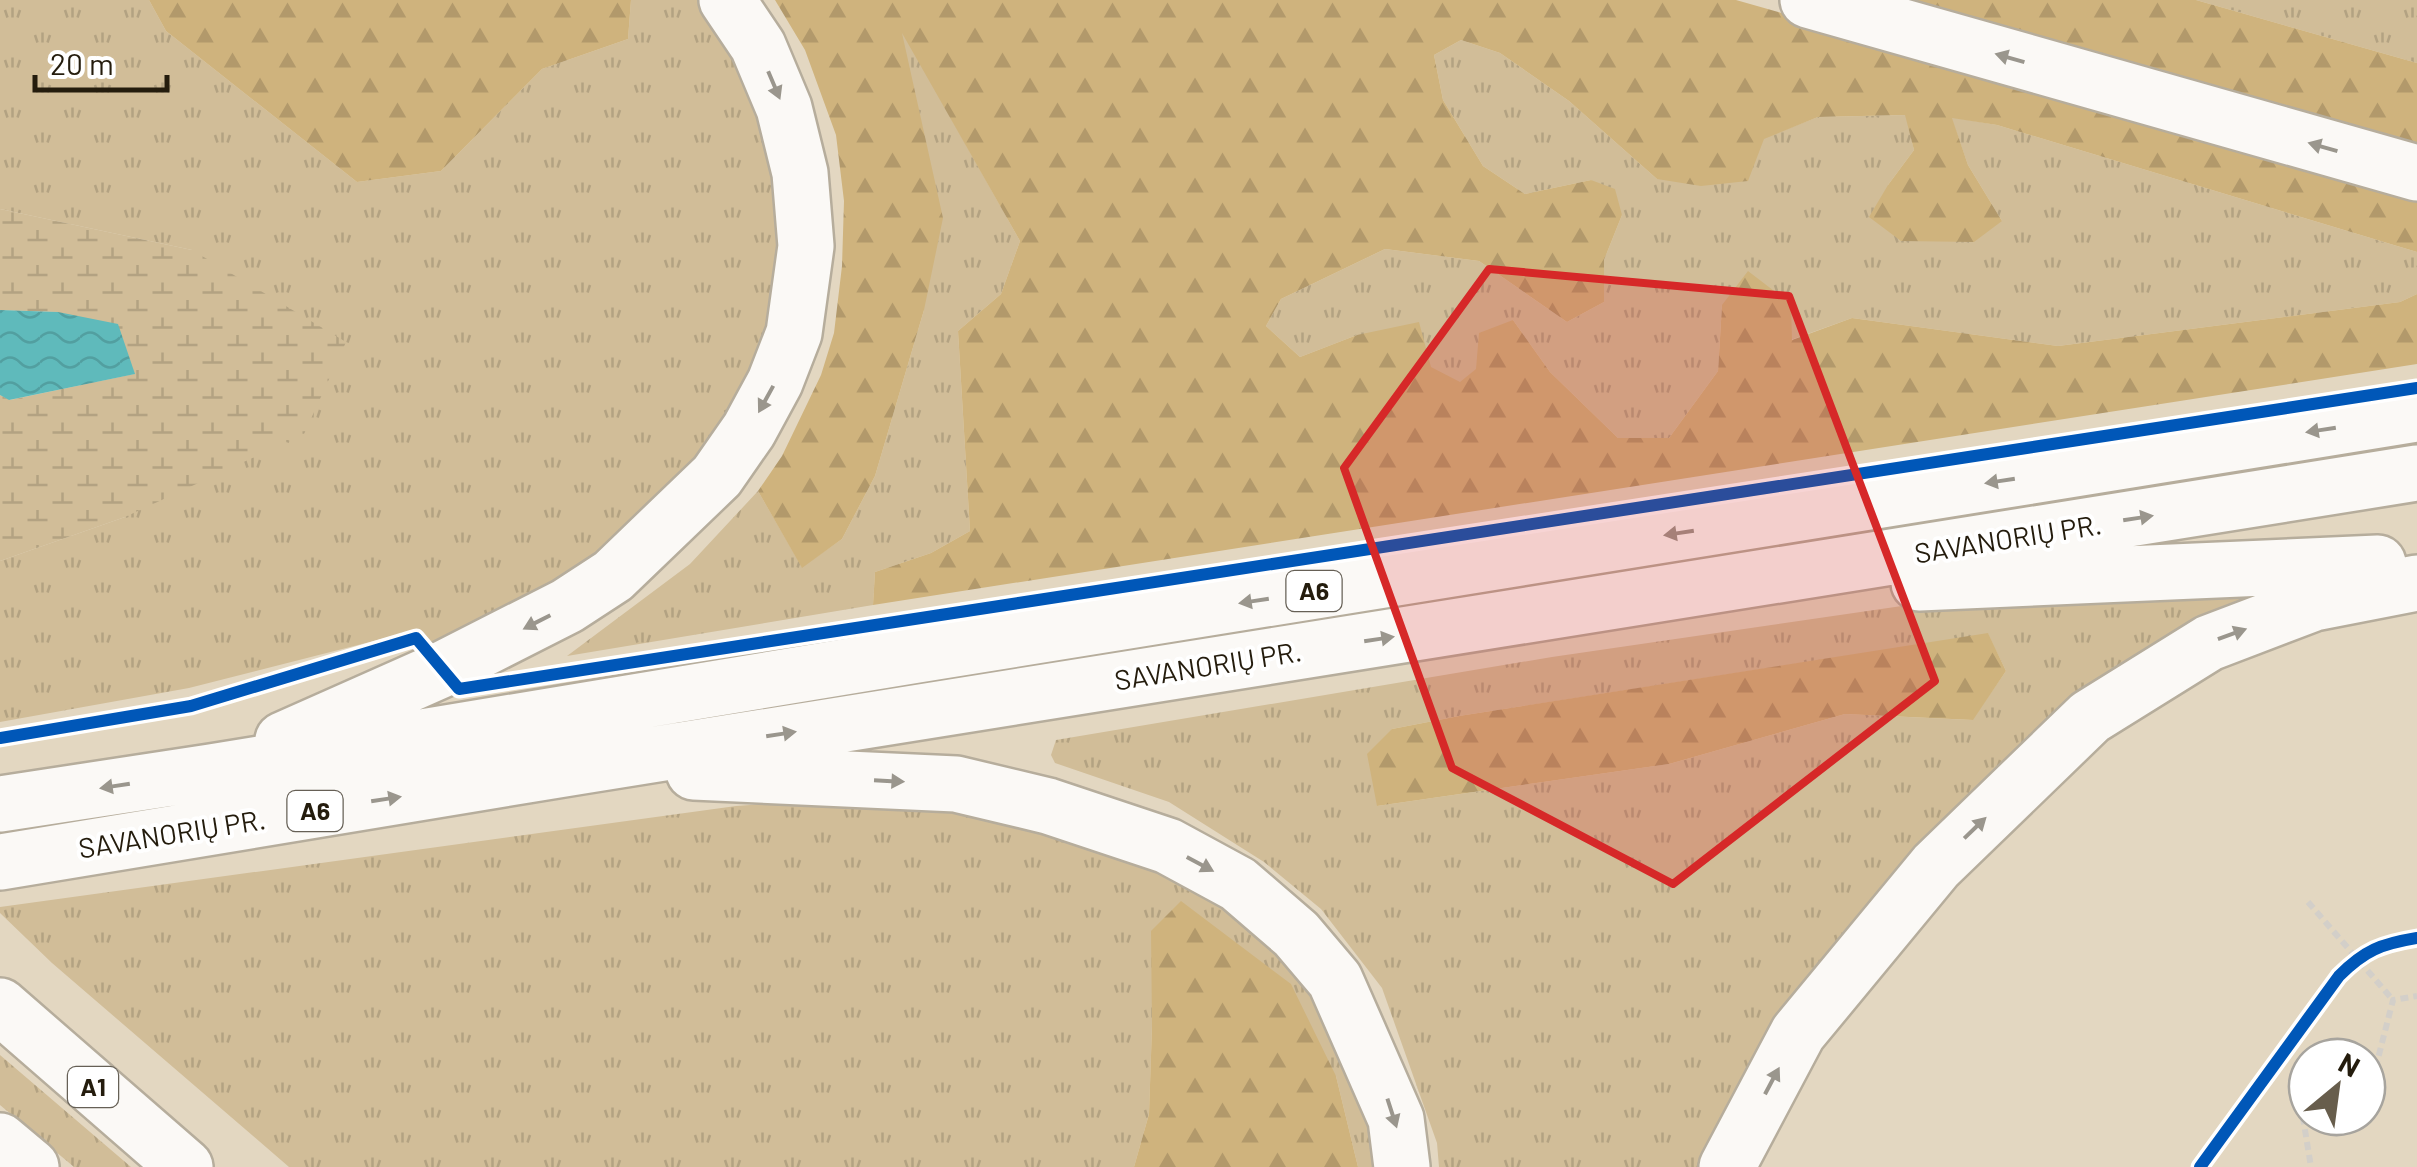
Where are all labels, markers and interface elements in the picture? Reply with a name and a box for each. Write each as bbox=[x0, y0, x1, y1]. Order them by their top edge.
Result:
scale bar bbox=[35, 30, 168, 92]
text: 20 m bbox=[50, 45, 114, 81]
one-way arrow bbox=[1995, 50, 2025, 65]
one-way arrow bbox=[767, 70, 783, 100]
one-way arrow bbox=[2307, 139, 2338, 155]
one-way arrow bbox=[757, 385, 775, 413]
one-way arrow bbox=[2304, 423, 2336, 438]
one-way arrow bbox=[1984, 474, 2015, 489]
street label: SAVANORIŲ PR. bbox=[1912, 506, 2104, 570]
one-way arrow bbox=[2123, 509, 2154, 525]
one-way arrow bbox=[1663, 525, 1694, 541]
road number: A6 bbox=[1286, 571, 1342, 611]
one-way arrow bbox=[1238, 593, 1270, 609]
one-way arrow bbox=[522, 613, 551, 630]
one-way arrow bbox=[2217, 626, 2247, 641]
one-way arrow bbox=[1364, 631, 1395, 646]
street label: SAVANORIŲ PR. bbox=[1112, 633, 1304, 697]
one-way arrow bbox=[766, 726, 798, 742]
one-way arrow bbox=[873, 773, 905, 789]
one-way arrow bbox=[99, 779, 130, 795]
road number: A6 bbox=[288, 791, 342, 831]
one-way arrow bbox=[371, 791, 402, 806]
street label: SAVANORIŲ PR. bbox=[76, 801, 268, 865]
one-way arrow bbox=[1962, 817, 1986, 841]
one-way arrow bbox=[1186, 854, 1214, 872]
north arrow bbox=[2287, 1037, 2387, 1137]
text: N bbox=[2333, 1045, 2366, 1084]
one-way arrow bbox=[1763, 1066, 1780, 1095]
road number: A1 bbox=[68, 1067, 118, 1107]
one-way arrow bbox=[1386, 1098, 1401, 1128]

